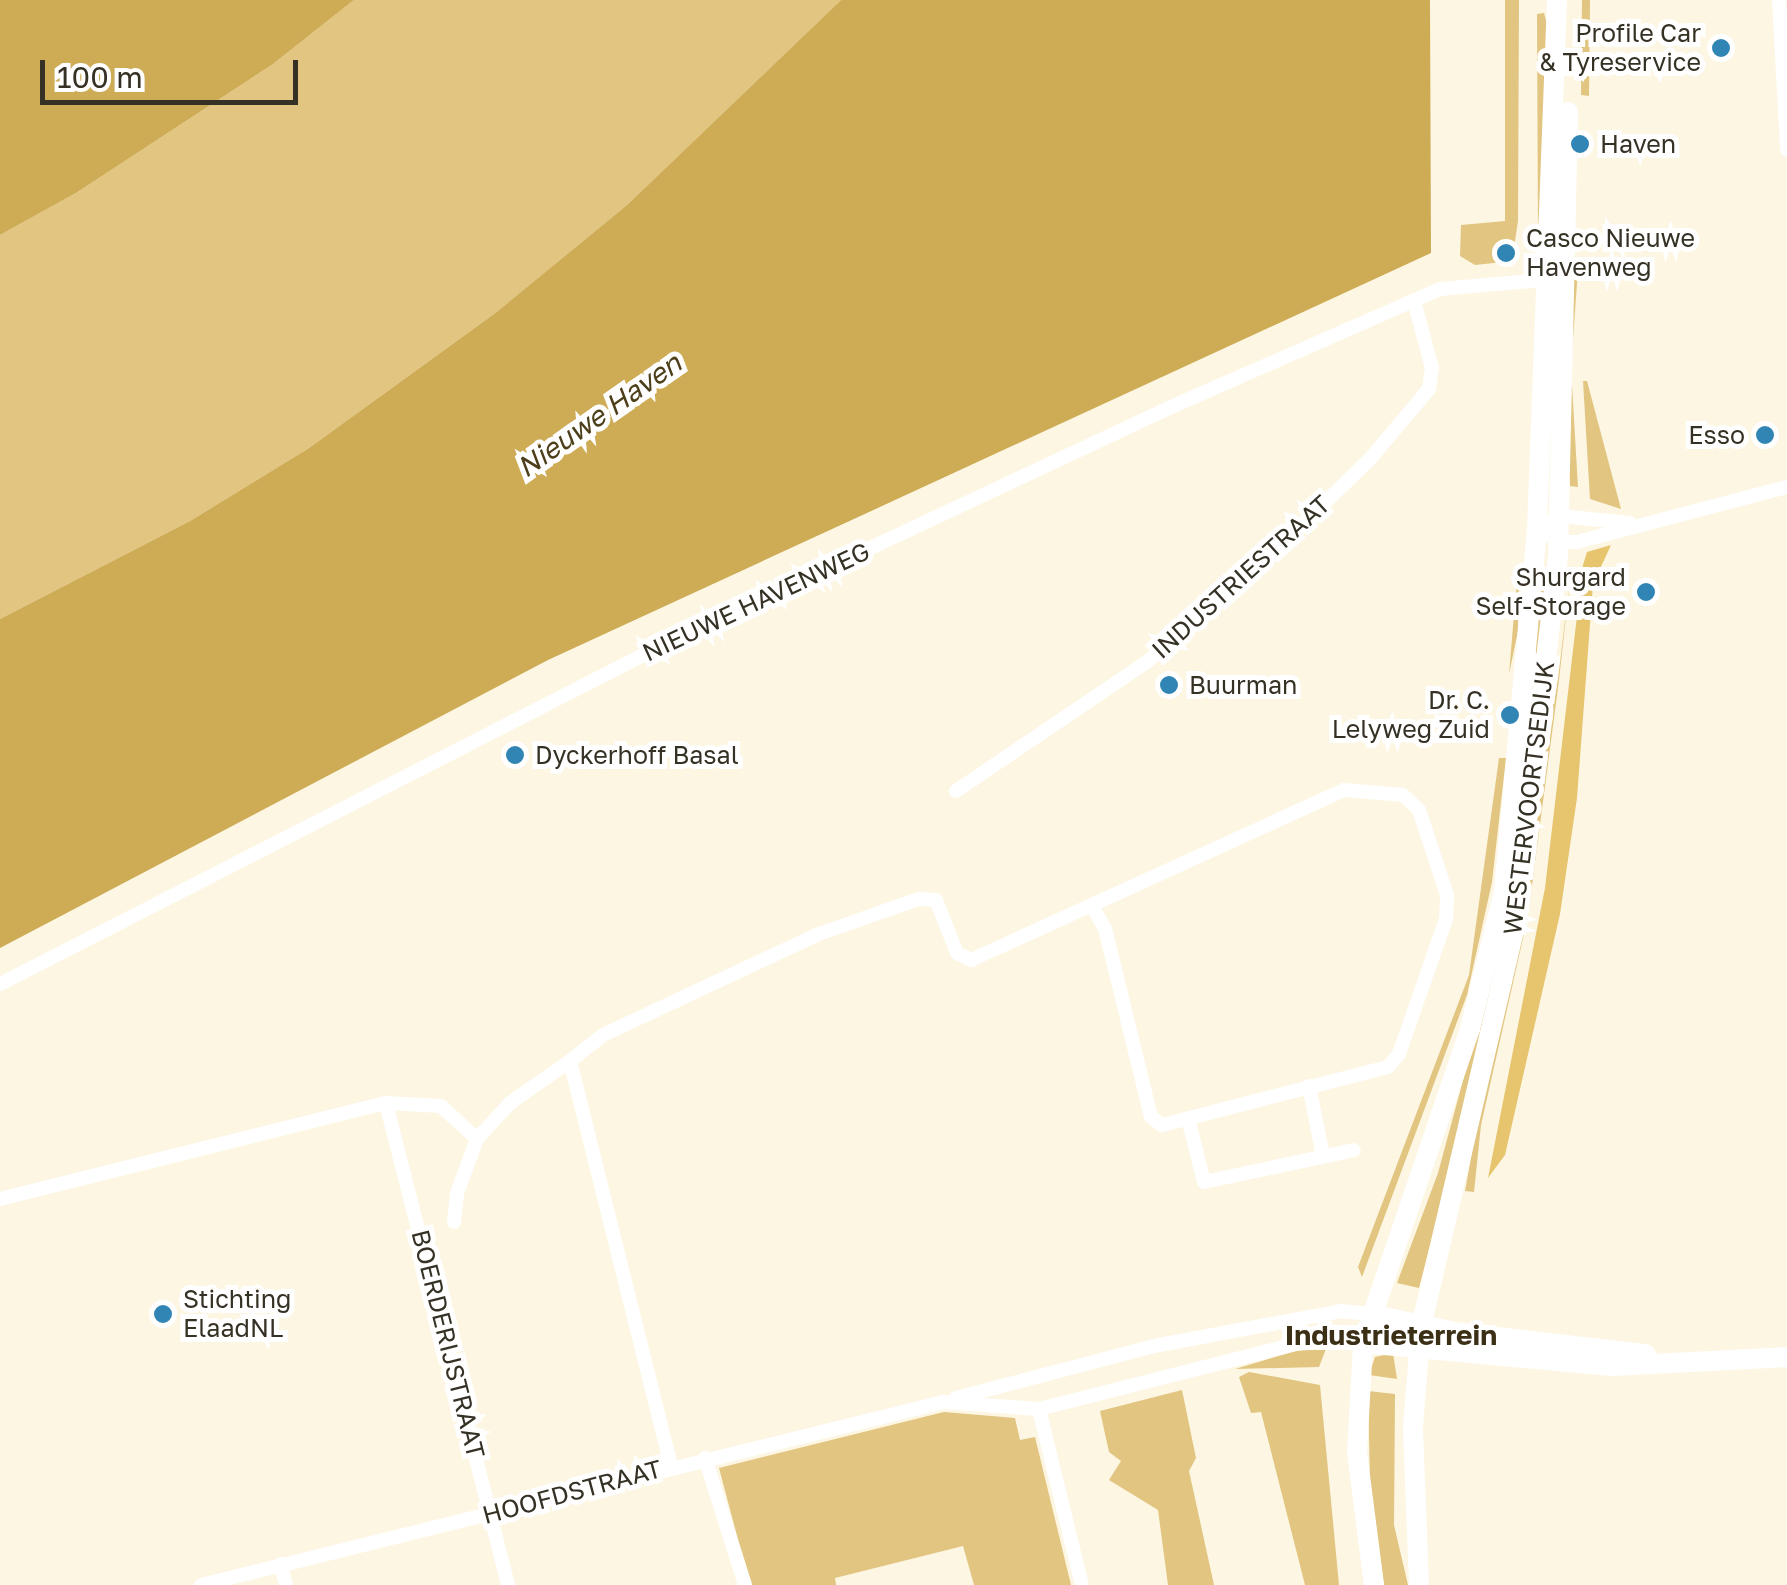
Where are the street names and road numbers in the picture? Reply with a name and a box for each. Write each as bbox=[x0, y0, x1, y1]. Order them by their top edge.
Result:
street label: INDUSTRIESTRAAT bbox=[1146, 489, 1336, 665]
street label: NIEUWE HAVENWEG bbox=[638, 536, 874, 668]
street label: WESTERVOORTSEDIJK bbox=[1497, 660, 1561, 936]
street label: BOERDERIJSTRAAT bbox=[405, 1227, 491, 1461]
street label: HOOFDSTRAAT bbox=[479, 1454, 665, 1530]

